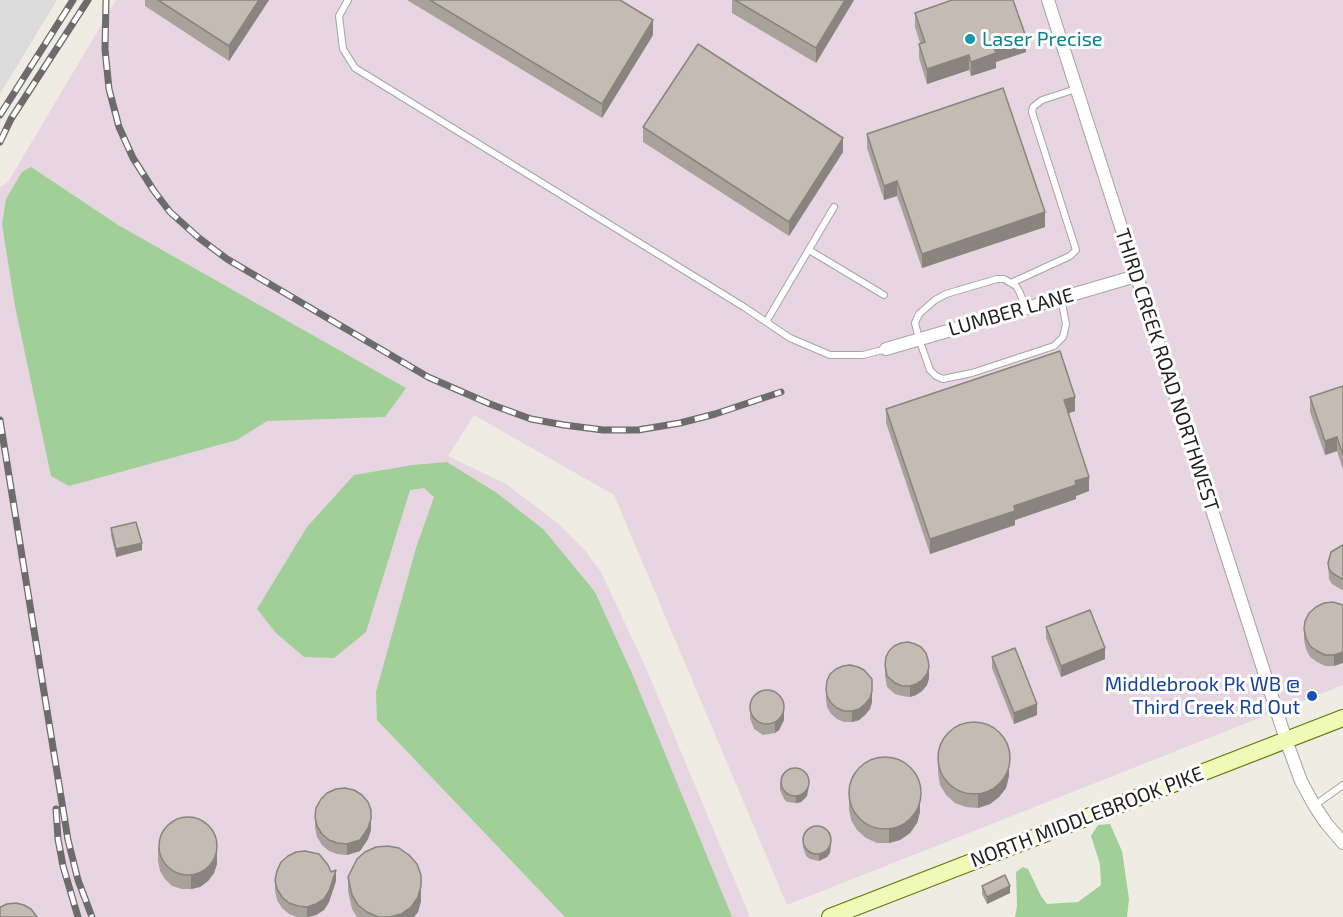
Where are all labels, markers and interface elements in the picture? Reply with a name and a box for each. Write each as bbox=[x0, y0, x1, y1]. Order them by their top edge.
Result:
place label: Laser Precise bbox=[982, 27, 1103, 51]
marker: Laser Precise bbox=[963, 32, 977, 46]
street label: THIRD CREEK ROAD NORTHWEST bbox=[1110, 225, 1224, 515]
street label: LUMBER LANE bbox=[946, 283, 1076, 341]
place label: Middlebrook Pk WB @ Third Creek Rd Out bbox=[1105, 672, 1300, 719]
marker: Middlebrook Pk WB @ Third Creek Rd Out bbox=[1305, 689, 1319, 703]
street label: NORTH MIDDLEBROOK PIKE bbox=[967, 761, 1207, 873]

